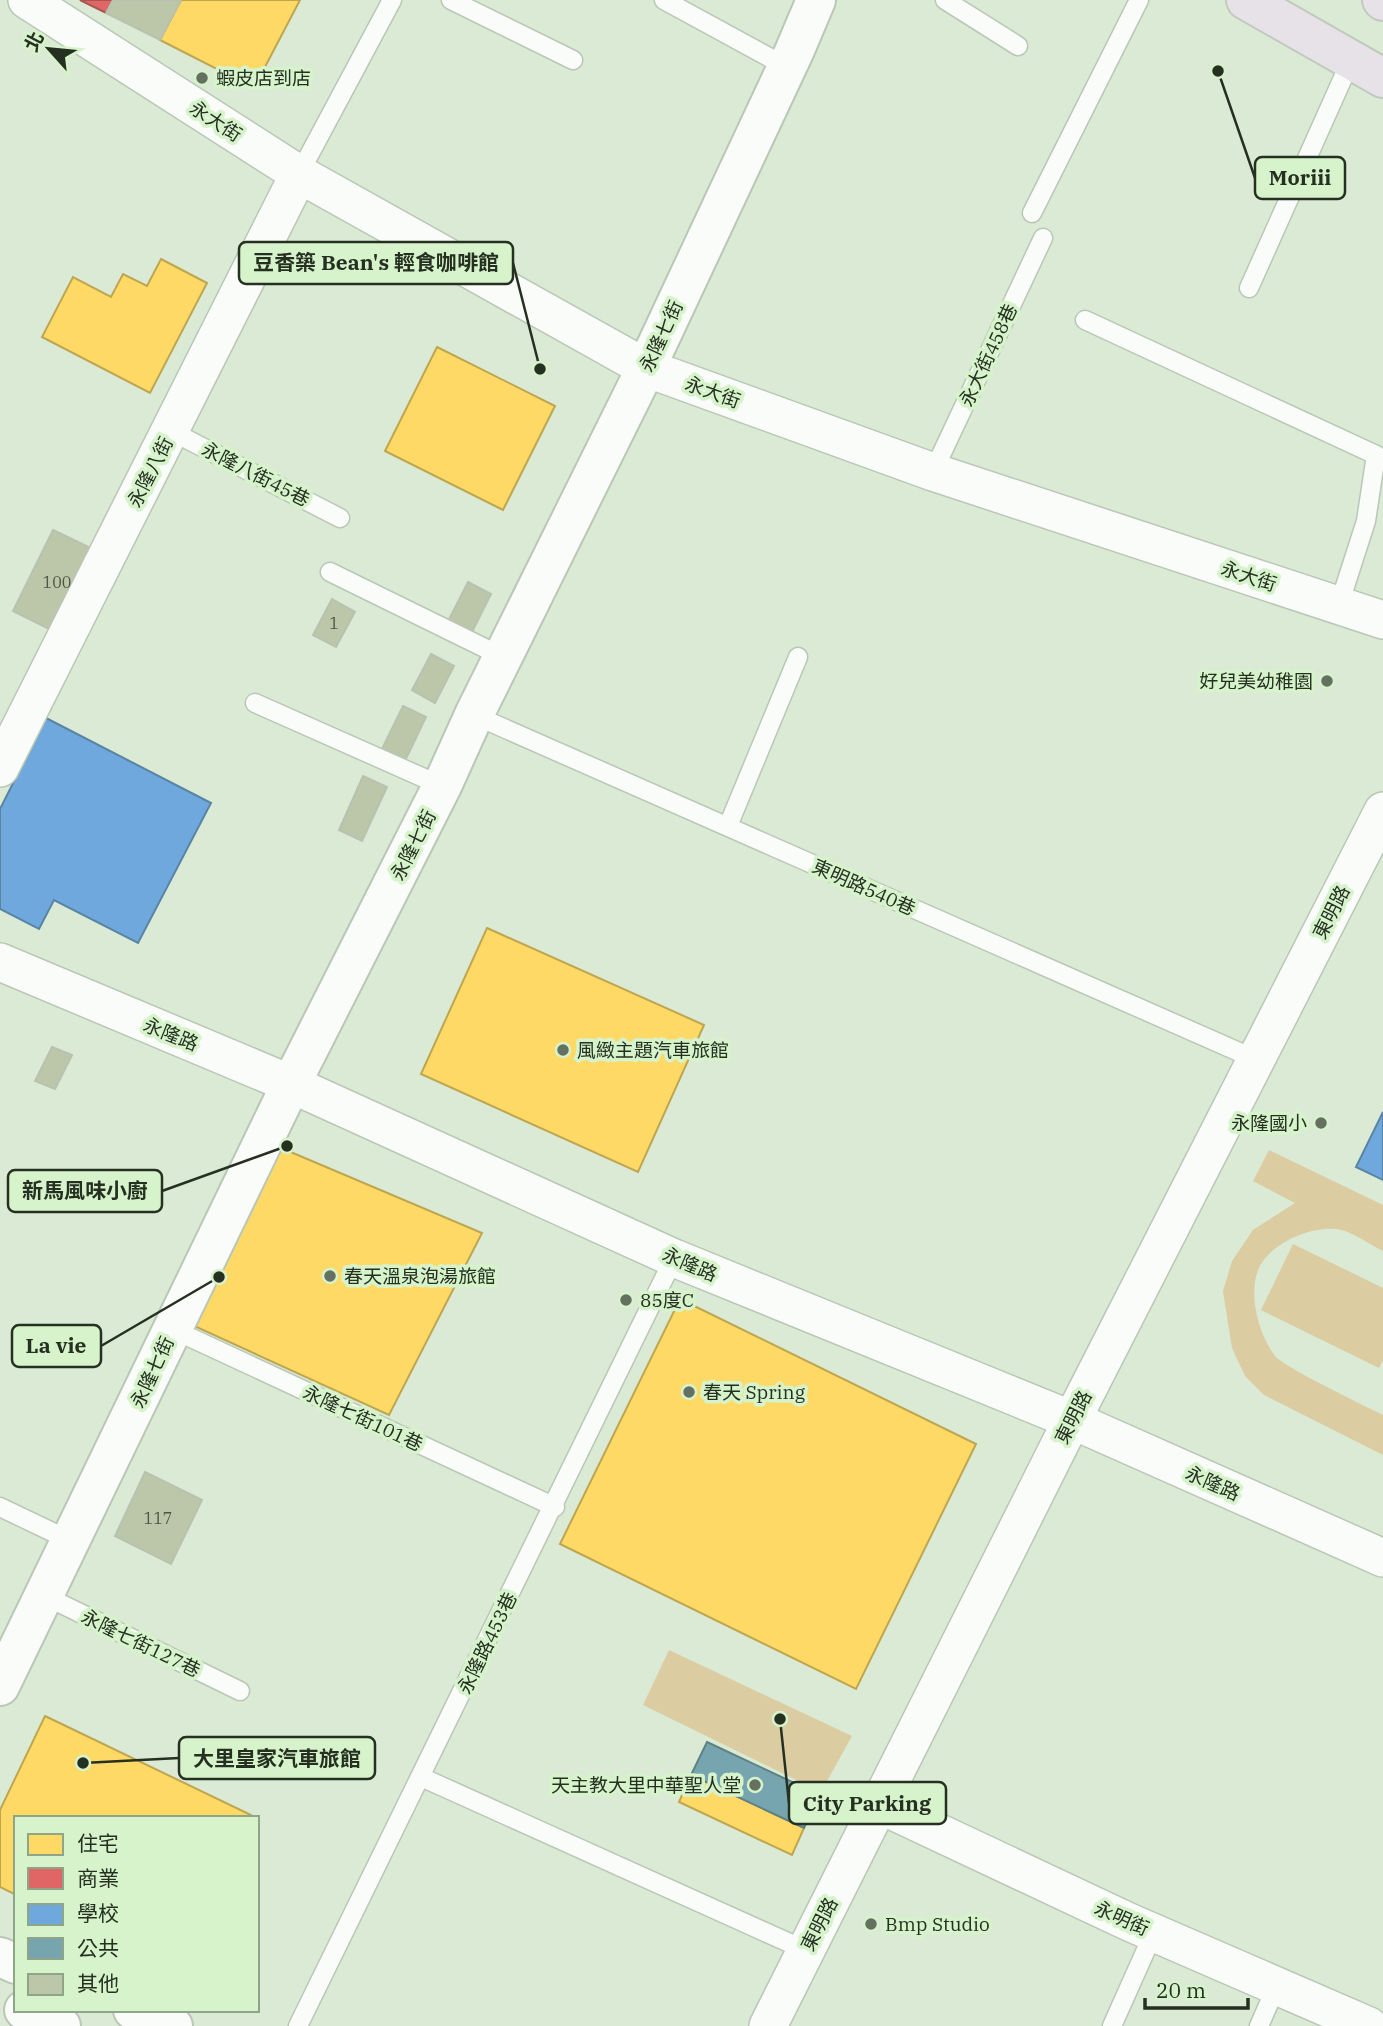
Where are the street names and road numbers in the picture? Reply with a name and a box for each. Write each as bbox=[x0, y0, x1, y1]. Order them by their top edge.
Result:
street label: 永大街 bbox=[186, 95, 246, 147]
street label: 永隆七街 bbox=[634, 296, 688, 376]
street label: 永大街458巷 bbox=[954, 300, 1022, 410]
street label: 永大街 bbox=[682, 371, 744, 413]
street label: 永隆八街 bbox=[122, 433, 178, 511]
street label: 永隆八街45巷 bbox=[198, 437, 314, 511]
street label: 永大街 bbox=[1218, 556, 1280, 596]
street label: 永隆七街 bbox=[385, 806, 441, 884]
street label: 東明路540巷 bbox=[809, 854, 919, 920]
street label: 東明路 bbox=[1307, 881, 1355, 943]
street label: 永隆路 bbox=[140, 1012, 202, 1056]
street label: 永隆路 bbox=[659, 1242, 721, 1286]
street label: 永隆七街 bbox=[125, 1332, 179, 1412]
street label: 永隆七街101巷 bbox=[299, 1380, 427, 1456]
street label: 東明路 bbox=[1049, 1386, 1097, 1448]
street label: 永隆路 bbox=[1182, 1460, 1244, 1506]
street label: 永隆路453巷 bbox=[452, 1588, 522, 1698]
street label: 永隆七街127巷 bbox=[78, 1604, 204, 1682]
street label: 東明路 bbox=[795, 1893, 843, 1955]
street label: 永明街 bbox=[1091, 1895, 1153, 1941]

